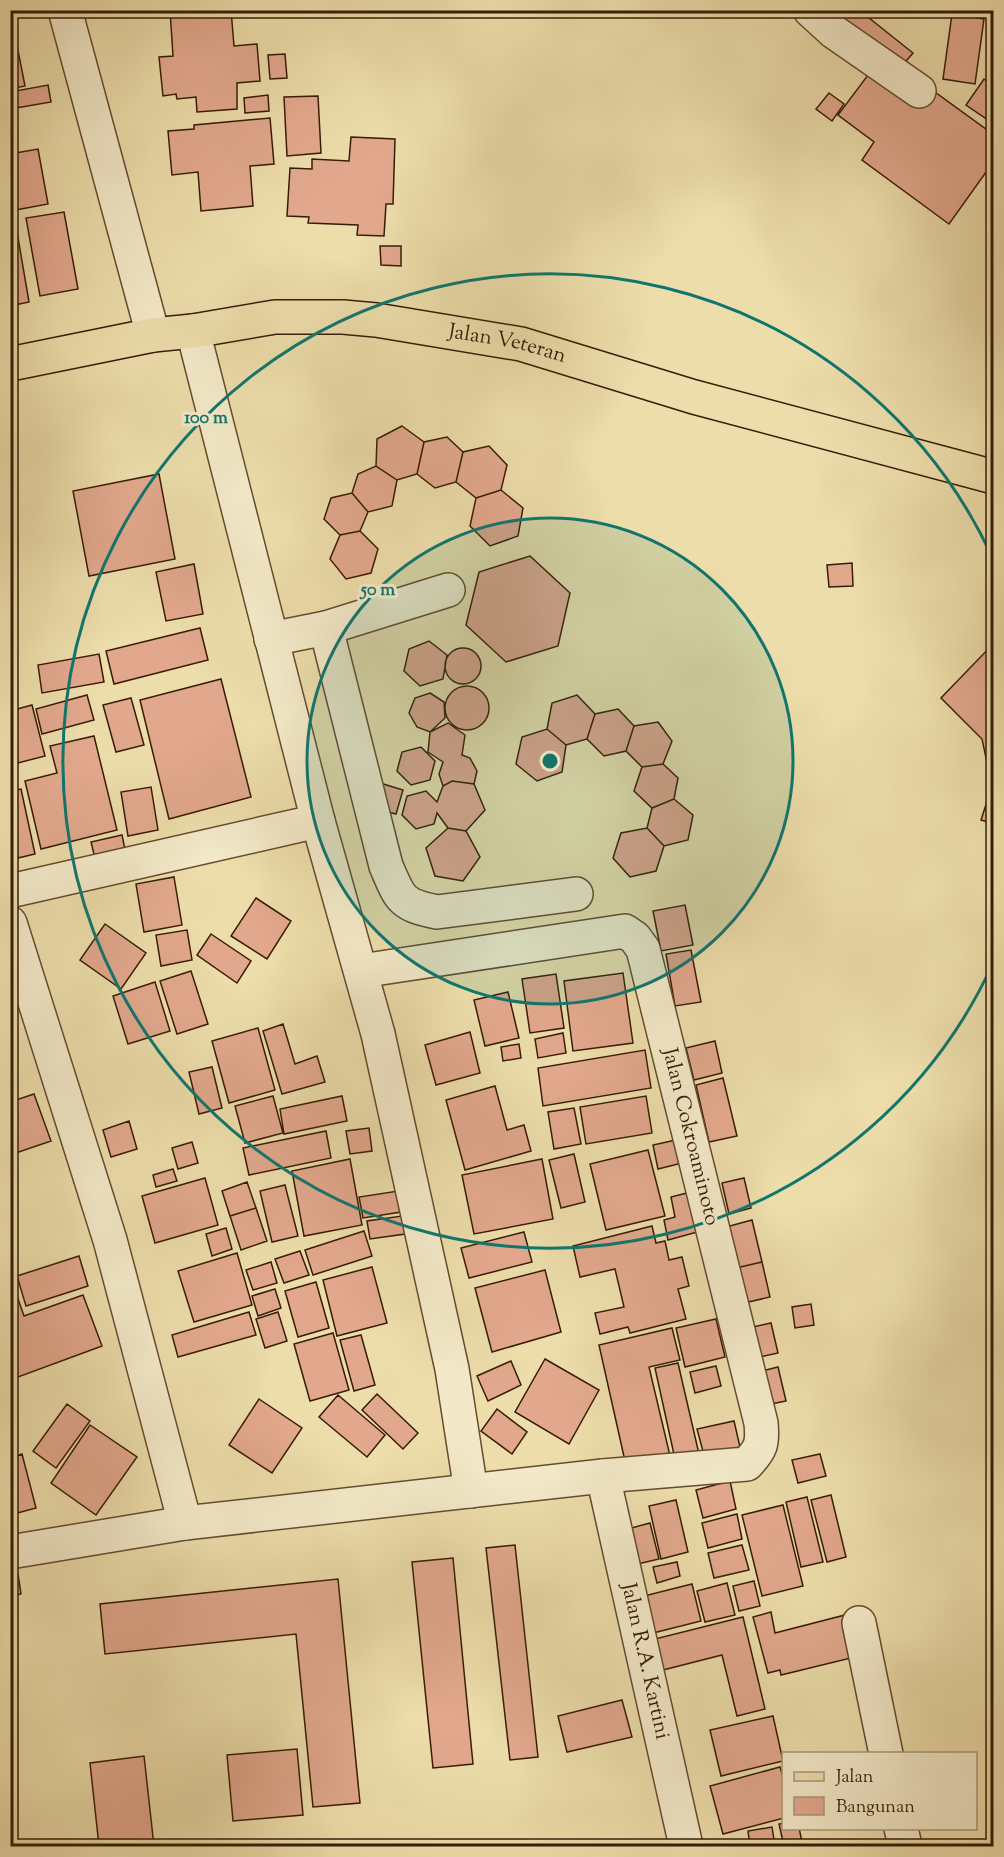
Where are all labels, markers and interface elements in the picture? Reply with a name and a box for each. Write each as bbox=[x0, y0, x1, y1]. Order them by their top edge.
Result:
street label: Jalan Veteran bbox=[445, 317, 570, 372]
text: 100 m bbox=[184, 406, 228, 432]
text: 50 m bbox=[359, 578, 395, 604]
centre of rings bbox=[540, 751, 560, 771]
street label: Jalan Cokroaminoto bbox=[653, 1044, 727, 1229]
street label: Jalan R.A. Kartini bbox=[612, 1579, 677, 1743]
legend bbox=[782, 1752, 977, 1830]
text: Jalan bbox=[835, 1765, 874, 1791]
text: Bangunan bbox=[836, 1795, 915, 1821]

